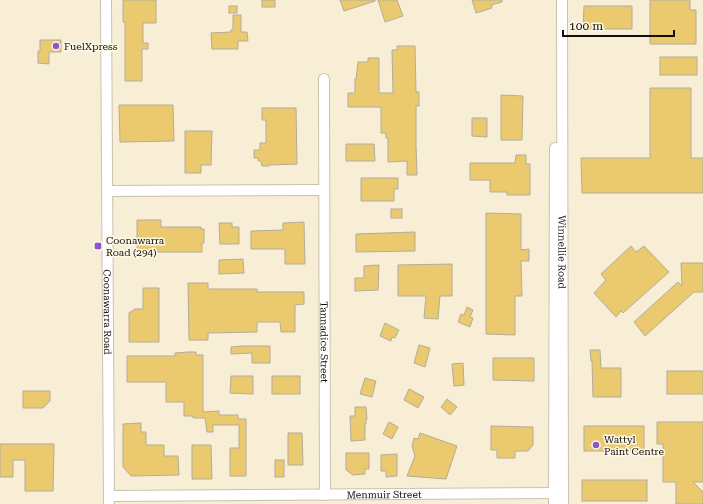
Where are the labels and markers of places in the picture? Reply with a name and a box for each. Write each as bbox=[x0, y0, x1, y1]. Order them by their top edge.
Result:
marker: FuelXpress bbox=[51, 41, 61, 51]
place label: FuelXpress bbox=[64, 41, 118, 52]
place label: Coonawarra Road (294) bbox=[106, 235, 165, 258]
marker: Coonawarra Road (294) bbox=[93, 241, 103, 251]
place label: Wattyl Paint Centre bbox=[604, 434, 664, 457]
marker: Wattyl Paint Centre bbox=[591, 440, 601, 450]

